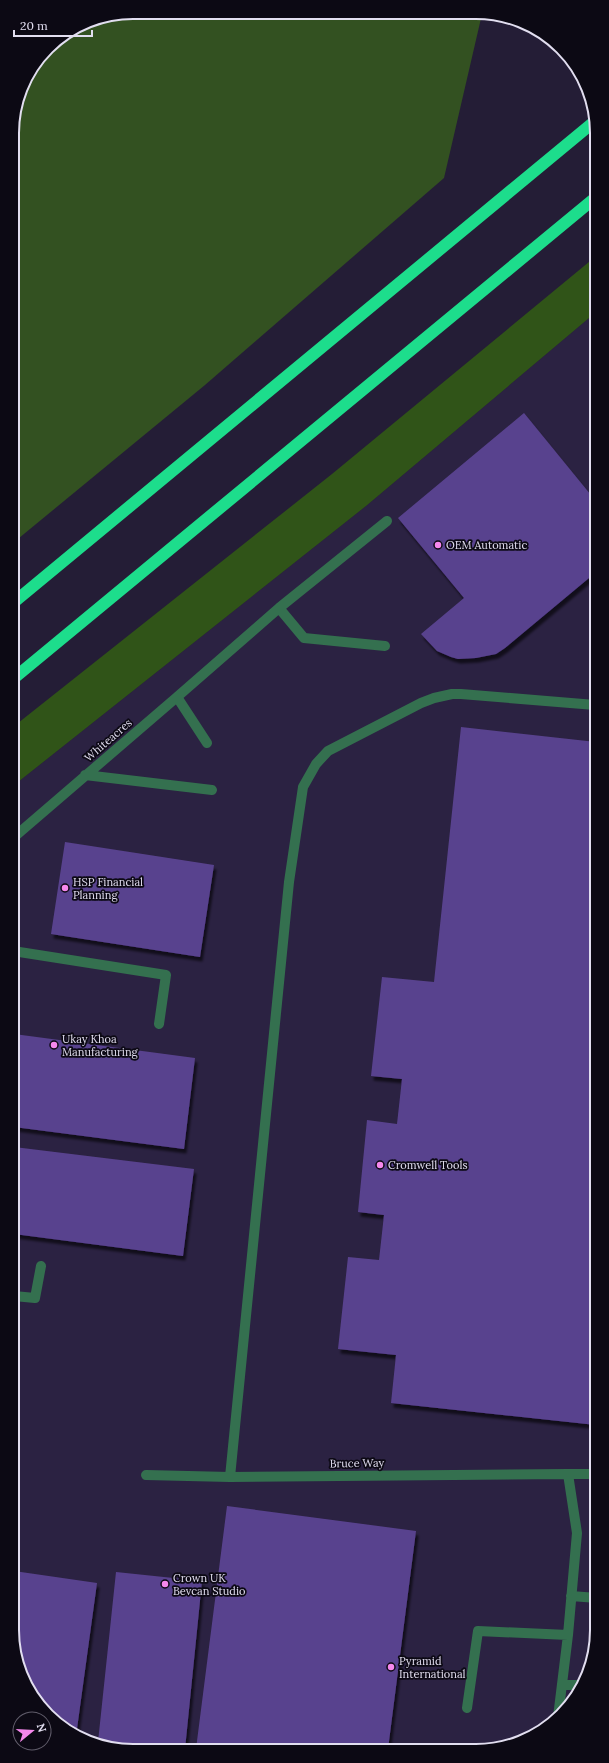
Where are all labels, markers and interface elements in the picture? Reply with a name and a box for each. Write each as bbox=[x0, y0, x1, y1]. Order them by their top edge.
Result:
scale bar bbox=[14, 12, 92, 38]
text: 20 m bbox=[20, 18, 48, 33]
place label: OEM Automatic bbox=[446, 538, 527, 552]
marker: OEM Automatic bbox=[433, 540, 443, 550]
street label: Whiteacres bbox=[81, 716, 135, 764]
place label: HSP Financial Planning bbox=[73, 875, 143, 902]
marker: HSP Financial Planning bbox=[60, 883, 70, 893]
place label: Ukay Khoa Manufacturing bbox=[62, 1032, 139, 1059]
marker: Ukay Khoa Manufacturing bbox=[49, 1040, 59, 1050]
place label: Cromwell Tools bbox=[388, 1158, 468, 1172]
marker: Cromwell Tools bbox=[375, 1160, 385, 1170]
street label: Bruce Way bbox=[330, 1456, 385, 1470]
place label: Crown UK Bevcan Studio bbox=[173, 1571, 245, 1598]
marker: Crown UK Bevcan Studio bbox=[160, 1579, 170, 1589]
place label: Pyramid International bbox=[399, 1654, 466, 1681]
marker: Pyramid International bbox=[386, 1662, 396, 1672]
north arrow bbox=[12, 1711, 52, 1751]
text: N bbox=[34, 1722, 50, 1735]

